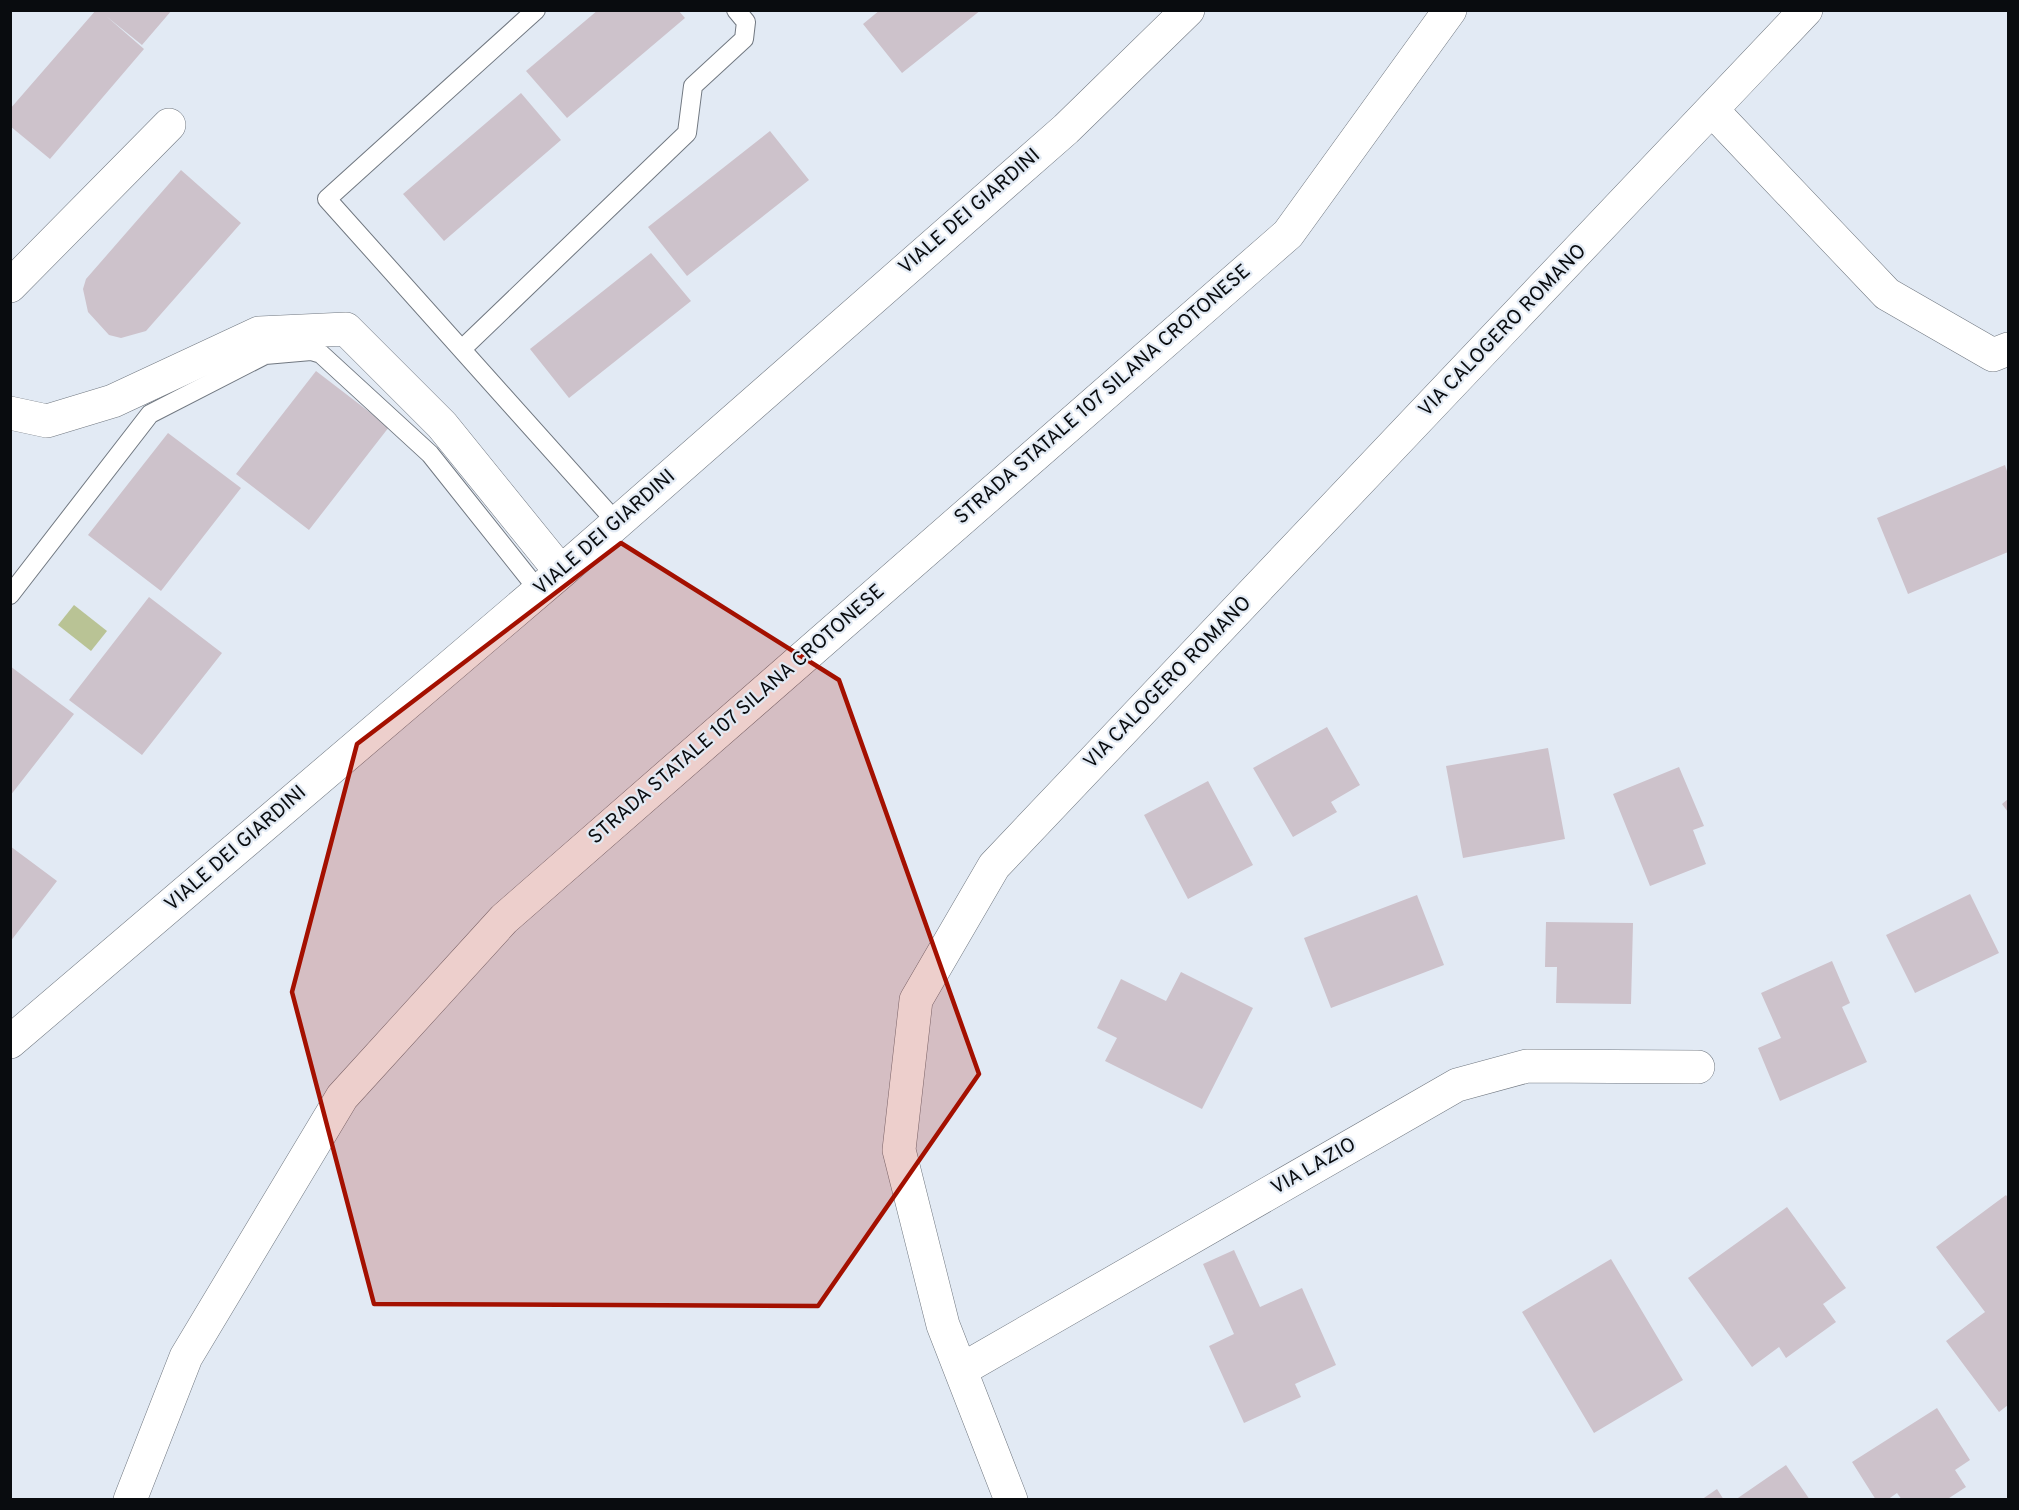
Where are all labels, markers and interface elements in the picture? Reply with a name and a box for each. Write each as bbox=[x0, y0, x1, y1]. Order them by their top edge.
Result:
street label: VIALE DEI GIARDINI bbox=[894, 143, 1046, 281]
street label: VIA CALOGERO ROMANO bbox=[1413, 239, 1593, 423]
street label: STRADA STATALE 107 SILANA CROTONESE bbox=[949, 259, 1257, 531]
street label: VIALE DEI GIARDINI bbox=[529, 464, 681, 602]
street label: STRADA STATALE 107 SILANA CROTONESE bbox=[583, 579, 891, 851]
street label: VIA CALOGERO ROMANO bbox=[1078, 591, 1258, 775]
street label: VIALE DEI GIARDINI bbox=[160, 780, 312, 918]
street label: VIA LAZIO bbox=[1267, 1132, 1361, 1202]

